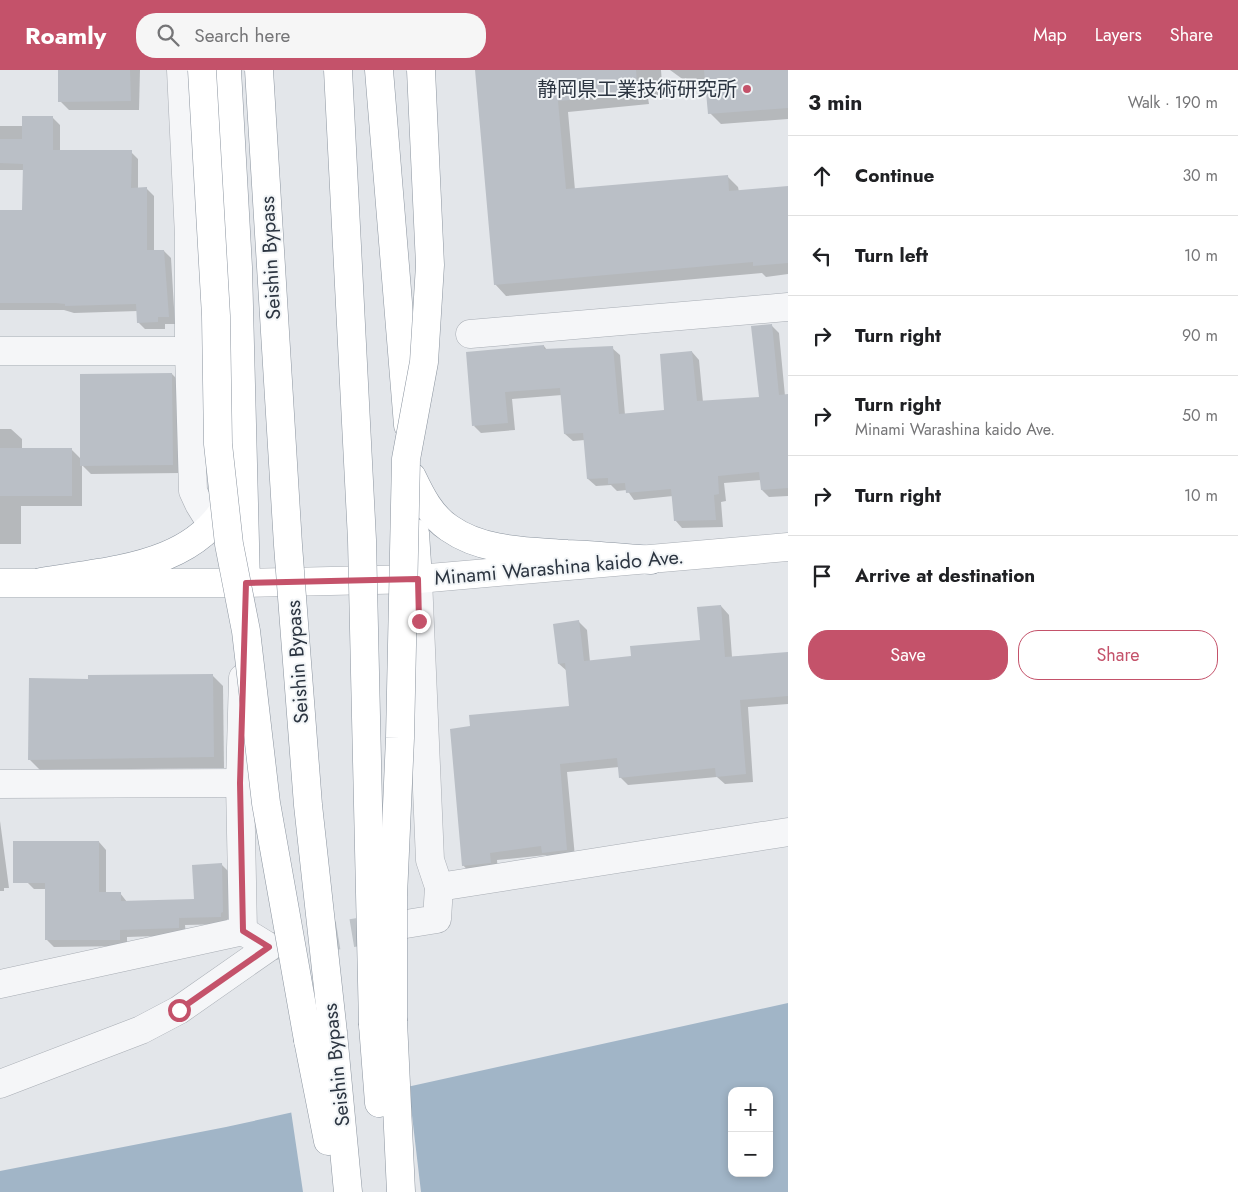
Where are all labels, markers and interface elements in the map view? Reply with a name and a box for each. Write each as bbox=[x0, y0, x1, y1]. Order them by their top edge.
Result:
search box bbox=[136, 13, 486, 58]
text: Roamly bbox=[25, 18, 106, 53]
icon: search bbox=[154, 21, 182, 49]
text: Search here bbox=[194, 22, 290, 49]
text: Map bbox=[1033, 22, 1067, 48]
text: Layers bbox=[1095, 22, 1142, 48]
text: Share bbox=[1170, 22, 1213, 48]
place label: 静岡県工業技術研究所 bbox=[537, 75, 737, 104]
marker: 静岡県工業技術研究所 bbox=[741, 83, 753, 95]
text: 3 min bbox=[808, 88, 862, 118]
text: Walk · 190 m bbox=[1128, 91, 1218, 114]
icon: ahead bbox=[808, 162, 836, 190]
text: Continue bbox=[855, 162, 934, 189]
text: 30 m bbox=[1182, 164, 1218, 187]
street label: Seishin Bypass bbox=[253, 195, 288, 321]
icon: left bbox=[808, 242, 836, 270]
text: Turn left bbox=[855, 242, 928, 269]
text: 10 m bbox=[1184, 244, 1218, 267]
icon: right bbox=[808, 322, 836, 350]
text: Turn right bbox=[855, 322, 941, 349]
text: 90 m bbox=[1182, 324, 1218, 347]
text: Turn right bbox=[855, 391, 941, 418]
icon: right bbox=[808, 402, 836, 430]
text: 50 m bbox=[1182, 404, 1218, 427]
text: Minami Warashina kaido Ave. bbox=[855, 418, 1055, 441]
icon: right bbox=[808, 482, 836, 510]
text: Turn right bbox=[855, 482, 941, 509]
text: 10 m bbox=[1184, 484, 1218, 507]
street label: Minami Warashina kaido Ave. bbox=[433, 542, 685, 593]
icon: arrive bbox=[808, 562, 836, 590]
text: Arrive at destination bbox=[855, 562, 1035, 589]
street label: Seishin Bypass bbox=[279, 599, 316, 725]
route end bbox=[408, 610, 431, 633]
button: Save bbox=[808, 630, 1008, 680]
button: Share bbox=[1018, 630, 1218, 680]
route start bbox=[168, 999, 191, 1022]
street label: Seishin Bypass bbox=[316, 1002, 357, 1128]
map controls bbox=[728, 1087, 773, 1177]
button: + bbox=[728, 1087, 773, 1132]
button: − bbox=[728, 1132, 773, 1177]

